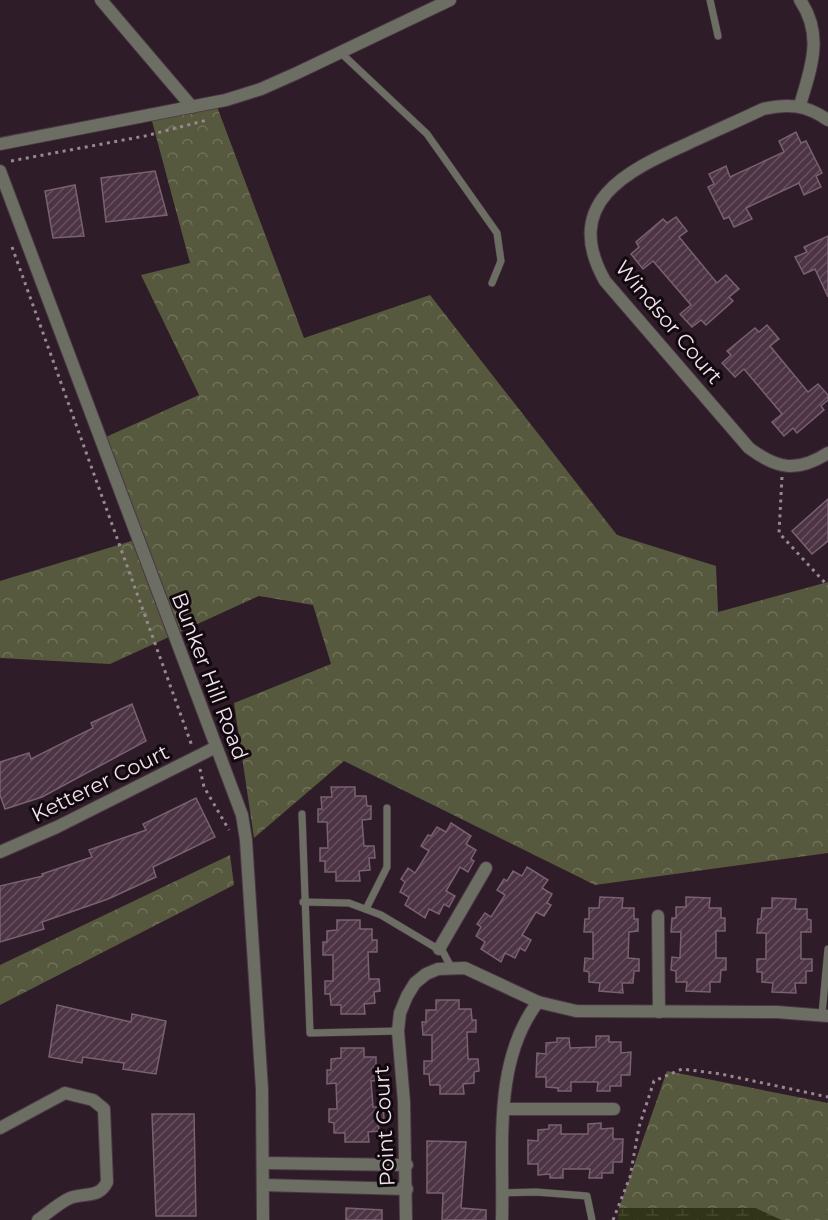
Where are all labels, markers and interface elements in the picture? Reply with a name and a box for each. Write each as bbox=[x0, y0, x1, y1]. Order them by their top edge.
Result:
street label: Windsor Court bbox=[610, 255, 728, 389]
street label: Bunker Hill Road bbox=[167, 589, 253, 763]
street label: Ketterer Court bbox=[27, 739, 173, 827]
street label: Point Court bbox=[368, 1065, 400, 1187]

